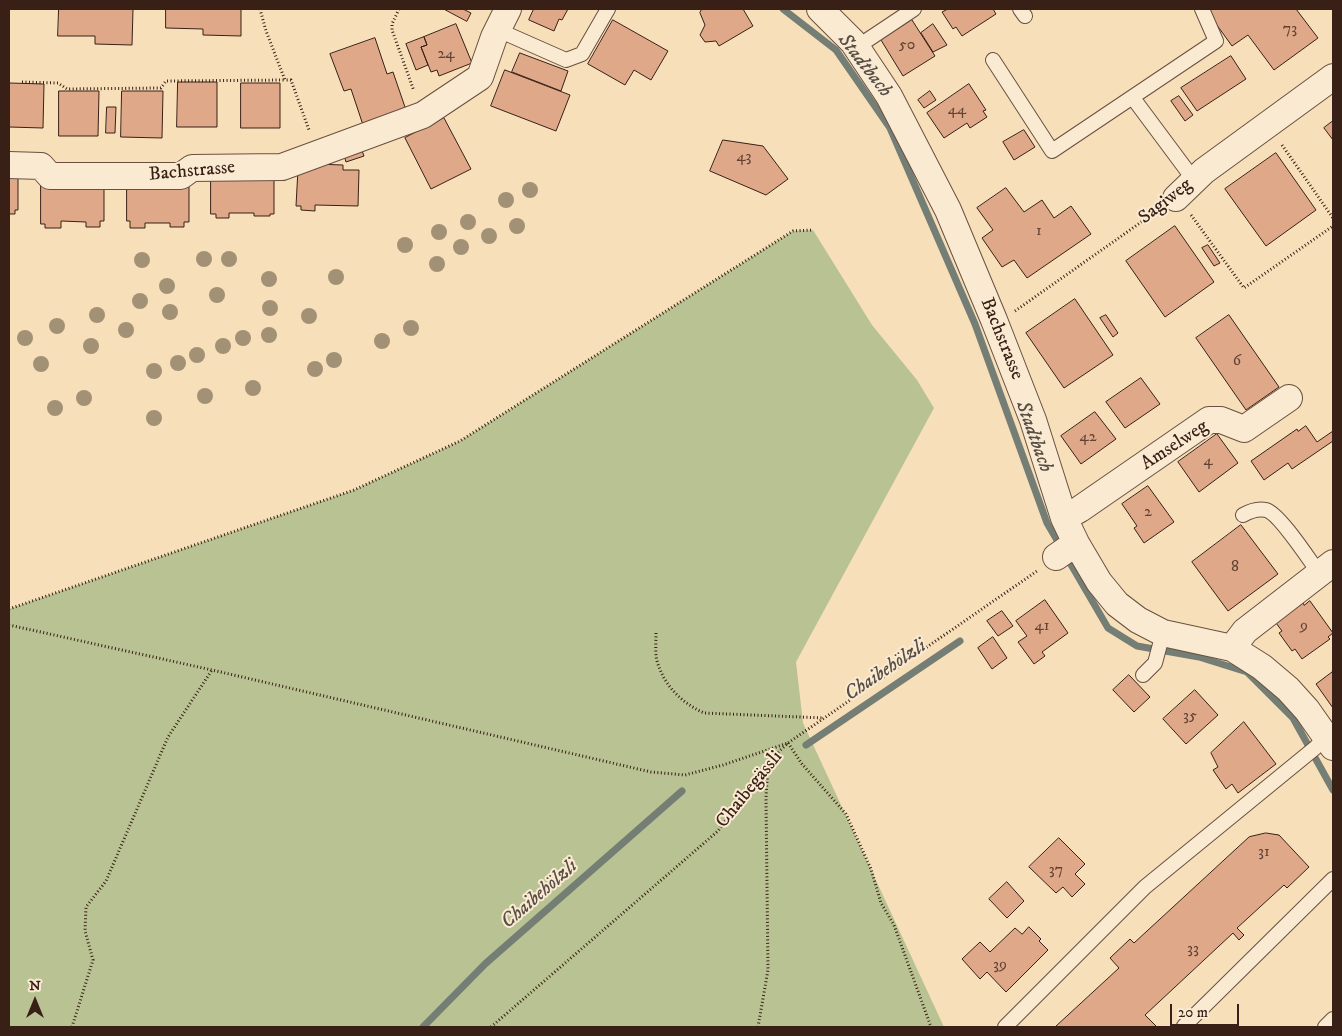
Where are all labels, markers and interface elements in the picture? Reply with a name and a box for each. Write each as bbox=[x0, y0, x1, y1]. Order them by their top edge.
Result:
house number: 73 bbox=[1283, 20, 1297, 40]
water label: Stadtbach bbox=[832, 29, 896, 103]
house number: 50 bbox=[899, 36, 915, 56]
house number: 24 bbox=[437, 45, 455, 65]
house number: 44 bbox=[948, 101, 966, 121]
house number: 43 bbox=[736, 148, 752, 168]
street label: Bachstrasse bbox=[148, 157, 236, 187]
street label: Sagiweg bbox=[1135, 174, 1197, 230]
house number: 1 bbox=[1036, 222, 1042, 242]
street label: Bachstrasse bbox=[974, 295, 1028, 383]
house number: 6 bbox=[1233, 352, 1241, 372]
water label: Stadtbach bbox=[1009, 398, 1057, 476]
street label: Amselweg bbox=[1137, 416, 1213, 476]
house number: 42 bbox=[1079, 428, 1097, 448]
house number: 4 bbox=[1203, 452, 1213, 472]
house number: 2 bbox=[1144, 503, 1152, 523]
house number: 8 bbox=[1231, 558, 1239, 578]
house number: 41 bbox=[1034, 617, 1050, 637]
house number: 9 bbox=[1300, 617, 1308, 637]
water label: Chaibehölzli bbox=[840, 635, 932, 707]
house number: 35 bbox=[1183, 707, 1197, 727]
street label: Chaibegässli bbox=[712, 747, 788, 833]
house number: 31 bbox=[1258, 843, 1270, 863]
water label: Chaibehölzli bbox=[497, 855, 583, 935]
house number: 37 bbox=[1049, 861, 1063, 881]
house number: 33 bbox=[1187, 940, 1199, 960]
house number: 39 bbox=[993, 956, 1007, 976]
north arrow bbox=[10, 976, 60, 1026]
text: N bbox=[29, 977, 41, 995]
scale bar bbox=[1172, 994, 1241, 1026]
text: 20 m bbox=[1178, 1003, 1208, 1022]

